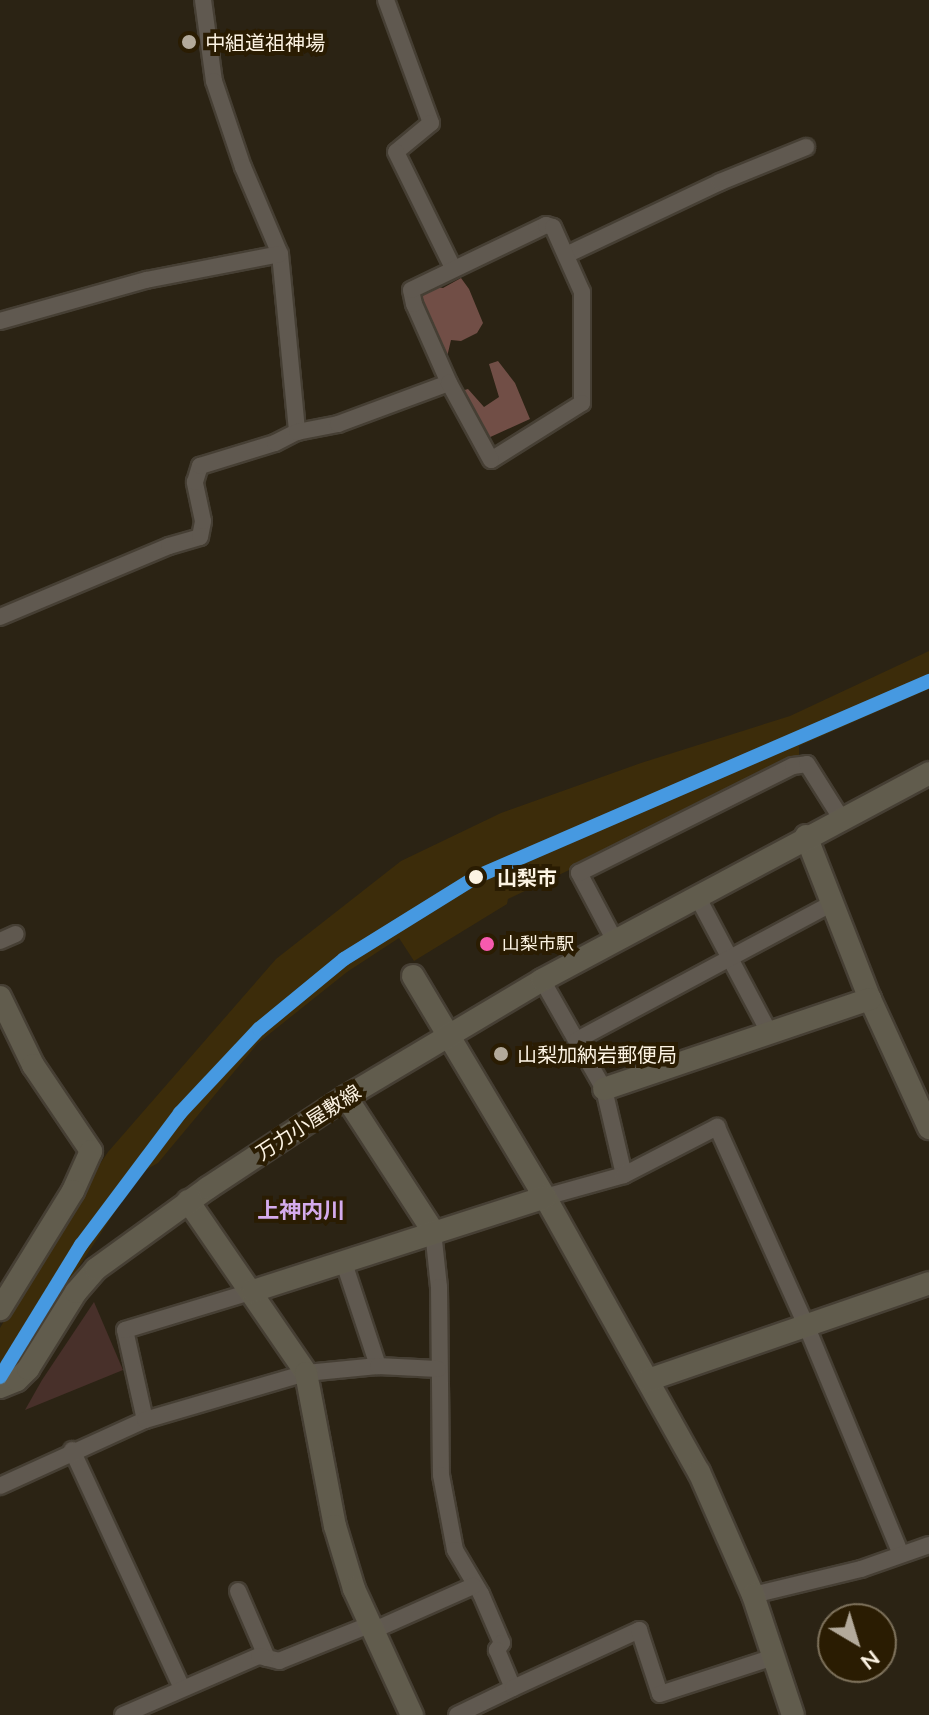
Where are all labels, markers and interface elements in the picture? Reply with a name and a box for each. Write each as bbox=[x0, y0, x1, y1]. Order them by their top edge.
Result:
place label: 中組道祖神場 bbox=[205, 30, 325, 54]
marker: 中組道祖神場 bbox=[180, 33, 198, 51]
marker: 山梨市 bbox=[462, 863, 490, 891]
place label: 山梨市 bbox=[497, 865, 557, 889]
place label: 山梨市駅 bbox=[502, 933, 574, 955]
marker: 山梨市駅 bbox=[479, 936, 495, 952]
place label: 山梨加納岩郵便局 bbox=[517, 1042, 677, 1066]
marker: 山梨加納岩郵便局 bbox=[492, 1045, 510, 1063]
street label: 万力小屋敷線 bbox=[251, 1079, 365, 1165]
district label: 上神内川 bbox=[257, 1198, 345, 1224]
north arrow bbox=[817, 1603, 897, 1683]
text: N bbox=[855, 1644, 886, 1676]

